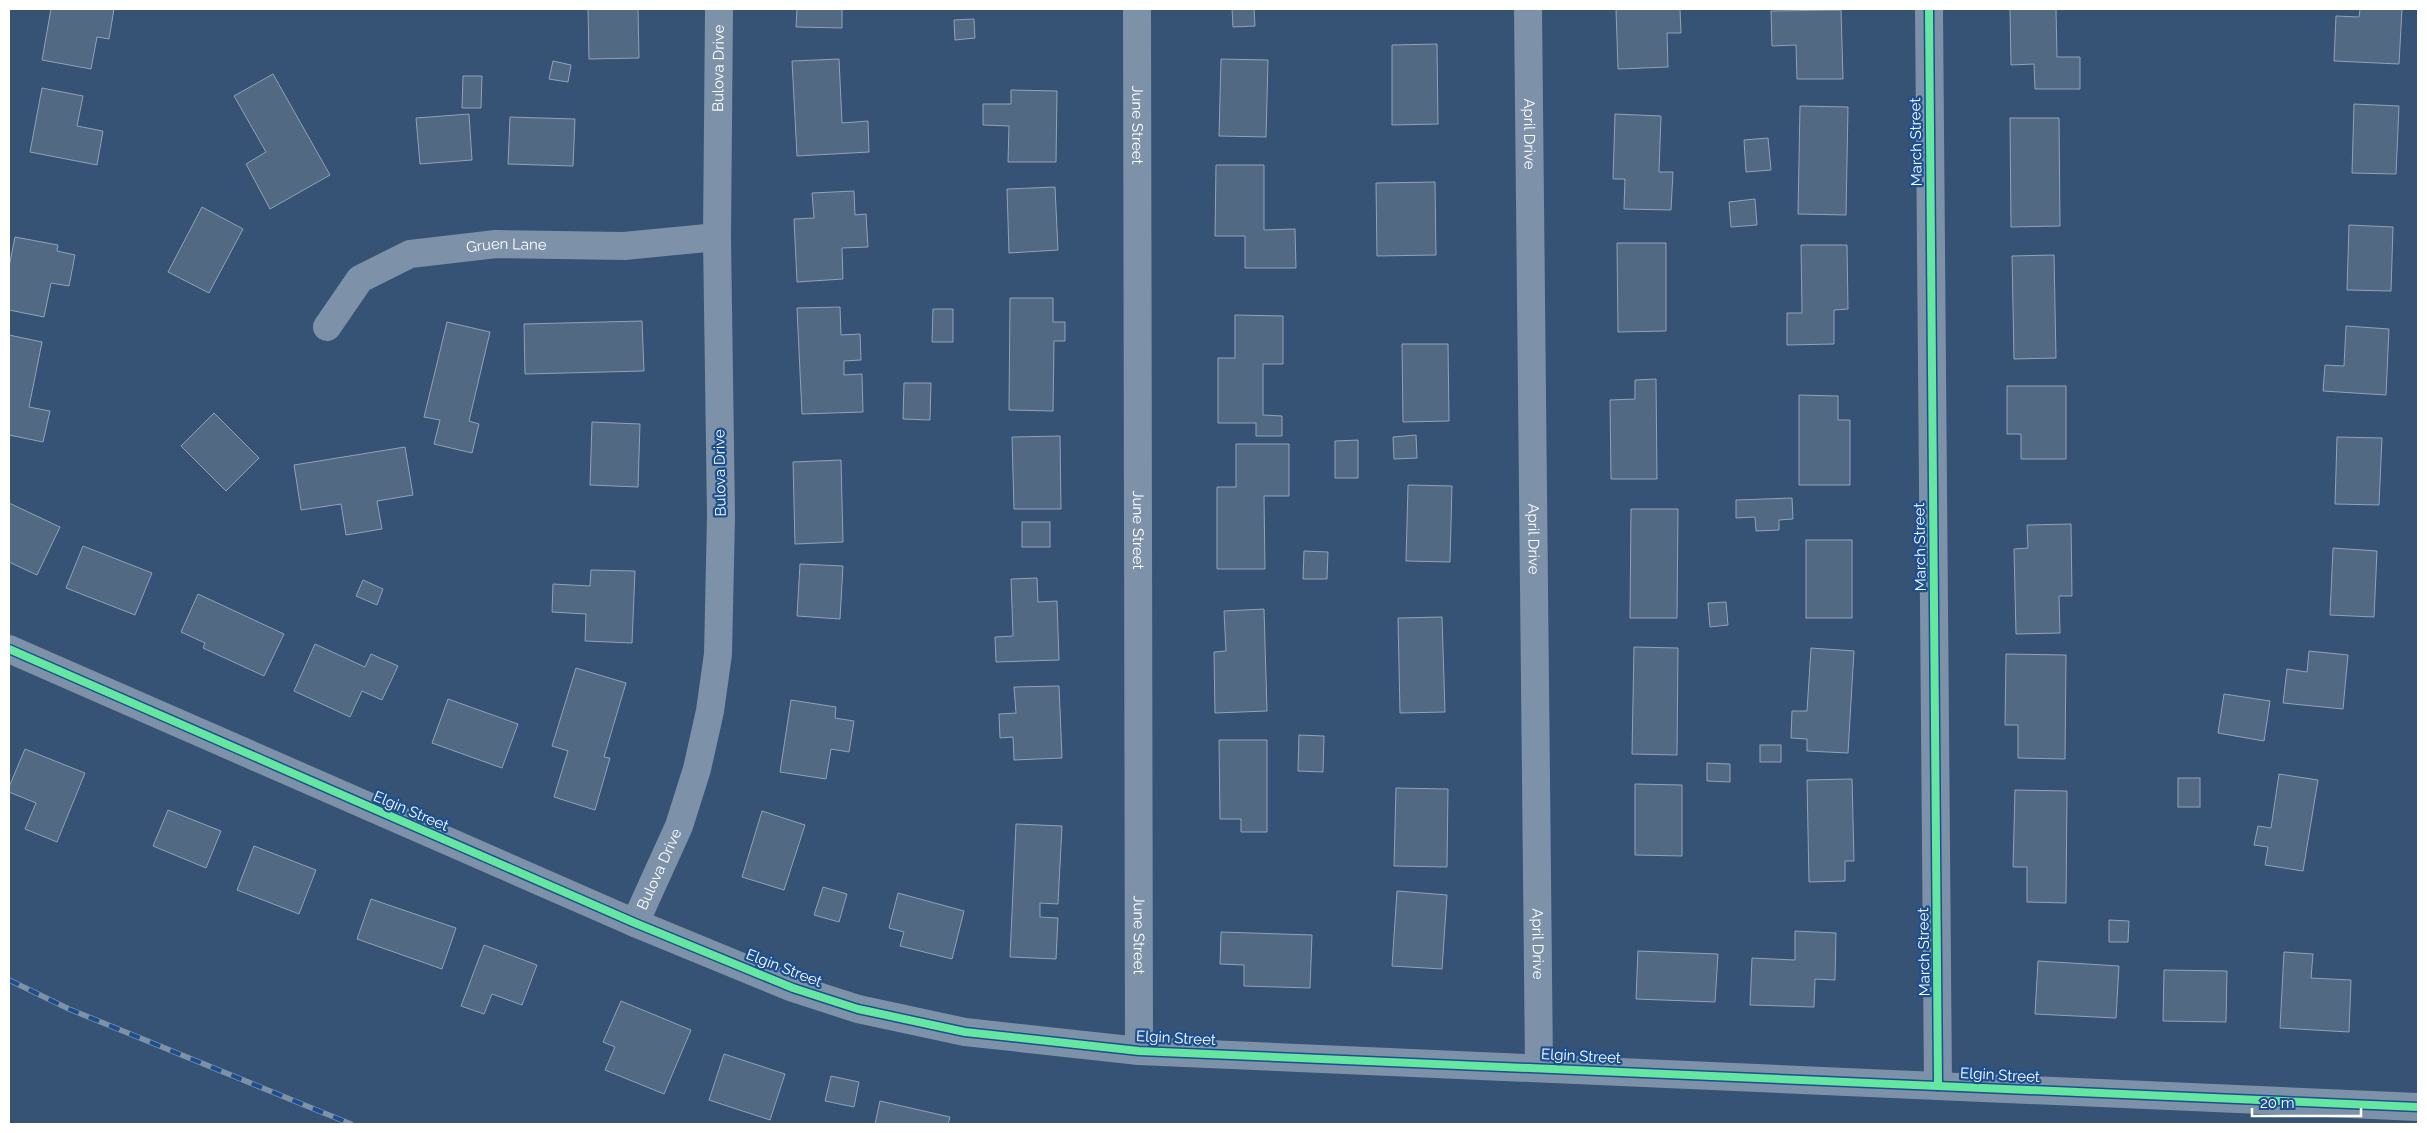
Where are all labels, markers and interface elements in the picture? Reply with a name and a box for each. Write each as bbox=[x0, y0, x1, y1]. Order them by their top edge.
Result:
street label: Bulova Drive bbox=[709, 24, 728, 112]
street label: June Street bbox=[1128, 85, 1146, 165]
street label: April Drive bbox=[1520, 98, 1539, 170]
street label: March Street bbox=[1906, 98, 1926, 186]
street label: Gruen Lane bbox=[465, 235, 547, 256]
street label: Bulova Drive bbox=[710, 429, 730, 517]
street label: June Street bbox=[1129, 490, 1147, 570]
street label: April Drive bbox=[1524, 503, 1543, 575]
street label: March Street bbox=[1910, 503, 1930, 591]
street label: Elgin Street bbox=[371, 787, 451, 835]
street label: Bulova Drive bbox=[633, 826, 686, 913]
street label: June Street bbox=[1130, 895, 1148, 975]
street label: April Drive bbox=[1528, 908, 1547, 980]
street label: March Street bbox=[1914, 908, 1934, 996]
street label: Elgin Street bbox=[743, 945, 825, 991]
street label: Elgin Street bbox=[1136, 1027, 1216, 1049]
street label: Elgin Street bbox=[1541, 1045, 1621, 1067]
street label: Elgin Street bbox=[1960, 1064, 2040, 1086]
scale bar bbox=[2252, 1086, 2361, 1118]
text: 20 m bbox=[2260, 1094, 2295, 1112]

